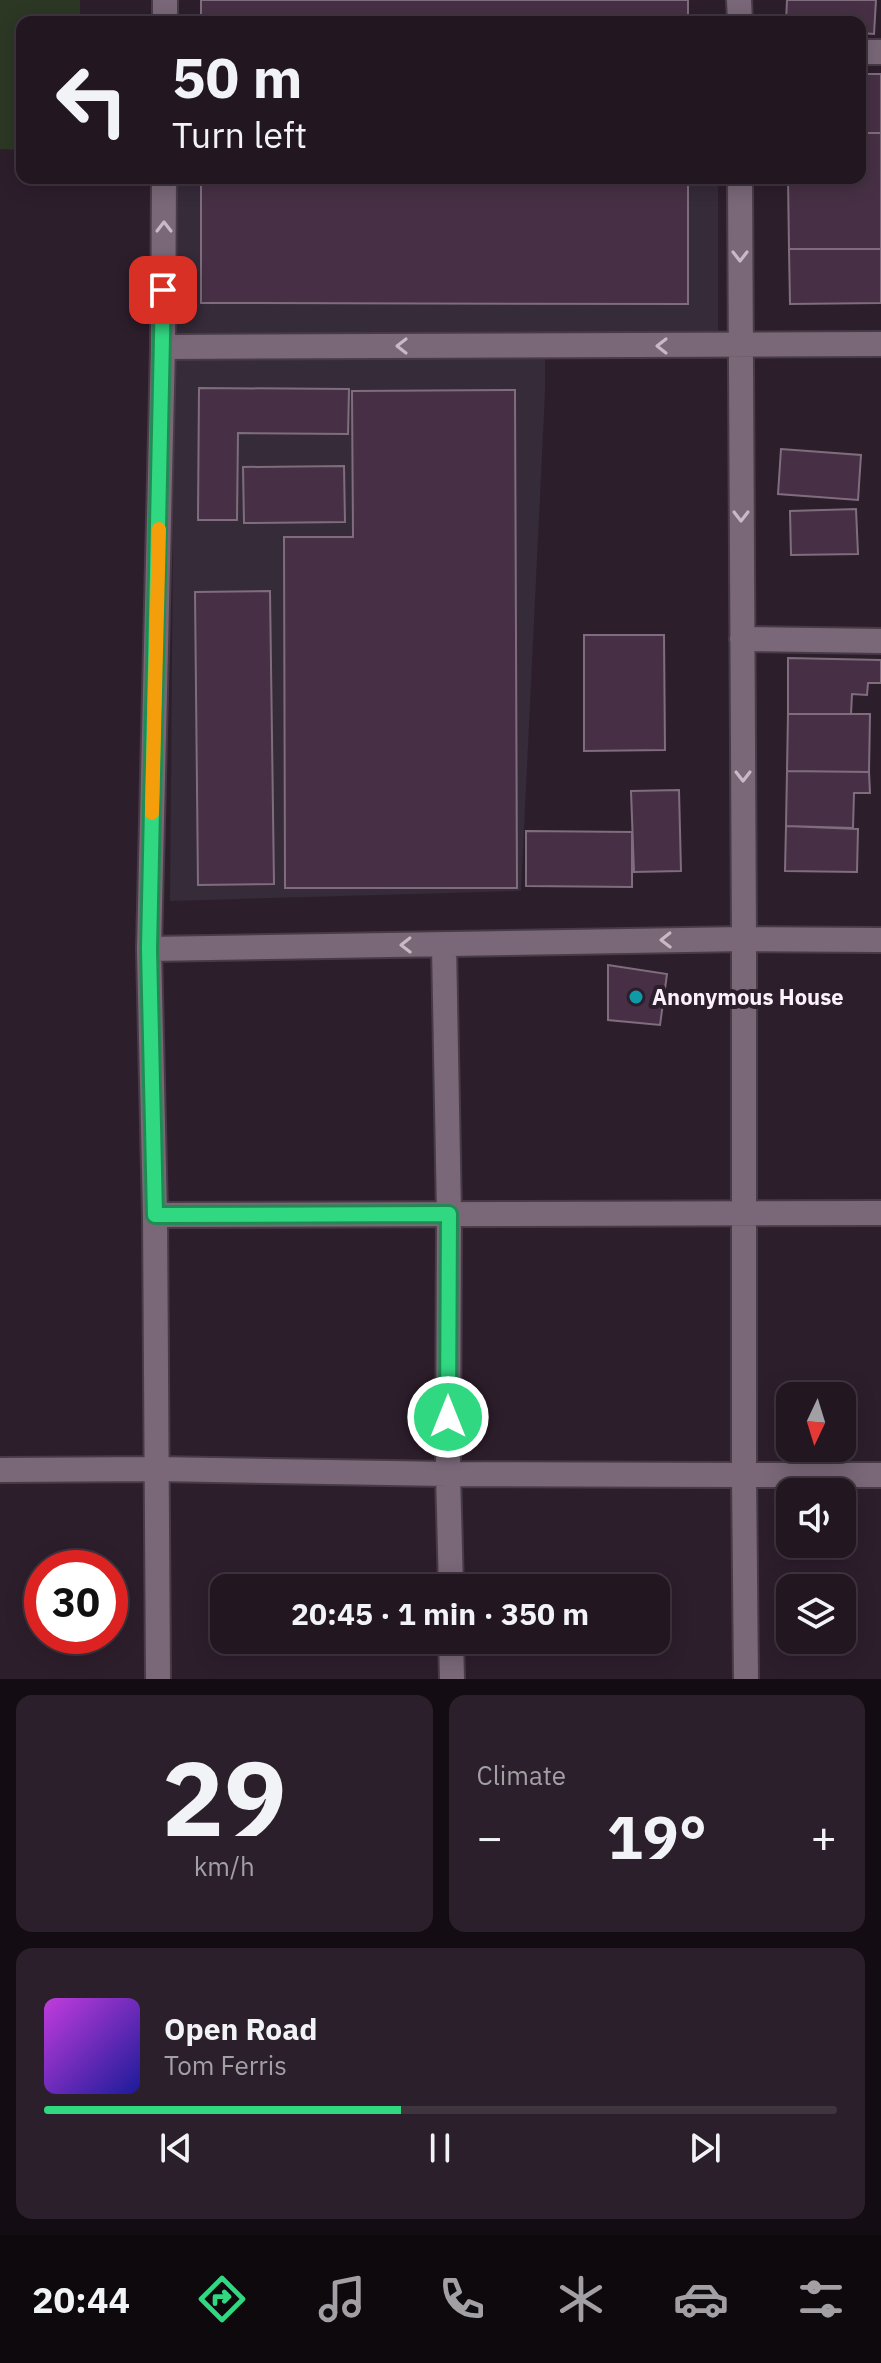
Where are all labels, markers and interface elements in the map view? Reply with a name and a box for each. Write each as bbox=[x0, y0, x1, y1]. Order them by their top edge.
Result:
text: 50 m bbox=[172, 41, 302, 113]
icon: left bbox=[40, 48, 144, 152]
text: Turn left bbox=[172, 111, 307, 158]
one-way arrow bbox=[155, 220, 173, 233]
one-way arrow bbox=[731, 250, 749, 263]
pin bbox=[129, 256, 197, 324]
icon: arrive bbox=[141, 268, 185, 312]
one-way arrow bbox=[395, 337, 408, 355]
one-way arrow bbox=[655, 337, 668, 355]
one-way arrow bbox=[732, 510, 750, 523]
one-way arrow bbox=[734, 770, 752, 783]
one-way arrow bbox=[659, 931, 672, 949]
one-way arrow bbox=[399, 936, 412, 954]
place label: Anonymous House bbox=[652, 982, 844, 1011]
marker: Anonymous House bbox=[627, 988, 645, 1006]
position arrow bbox=[406, 1375, 490, 1459]
north arrow bbox=[776, 1382, 856, 1462]
map controls bbox=[776, 1382, 856, 1654]
button: sound bbox=[776, 1478, 856, 1558]
speed limit sign: 30 bbox=[24, 1550, 128, 1654]
button: layers bbox=[776, 1574, 856, 1654]
text: 20:45 · 1 min · 350 m bbox=[291, 1594, 589, 1633]
text: 29 bbox=[162, 1729, 287, 1865]
text: Climate bbox=[477, 1758, 566, 1792]
text: 19° bbox=[607, 1797, 707, 1876]
text: − bbox=[477, 1808, 503, 1865]
text: + bbox=[811, 1808, 837, 1865]
text: km/h bbox=[194, 1849, 255, 1883]
text: Open Road bbox=[164, 2009, 317, 2048]
text: Tom Ferris bbox=[164, 2048, 287, 2082]
icon: previous bbox=[154, 2126, 198, 2170]
icon: pause bbox=[418, 2126, 462, 2170]
icon: next bbox=[683, 2126, 727, 2170]
icon: directions bbox=[194, 2271, 250, 2327]
icon: music bbox=[314, 2271, 370, 2327]
icon: phone bbox=[434, 2271, 490, 2327]
icon: climate bbox=[553, 2271, 609, 2327]
icon: car bbox=[673, 2271, 729, 2327]
icon: filters bbox=[793, 2271, 849, 2327]
text: 20:44 bbox=[32, 2276, 130, 2323]

